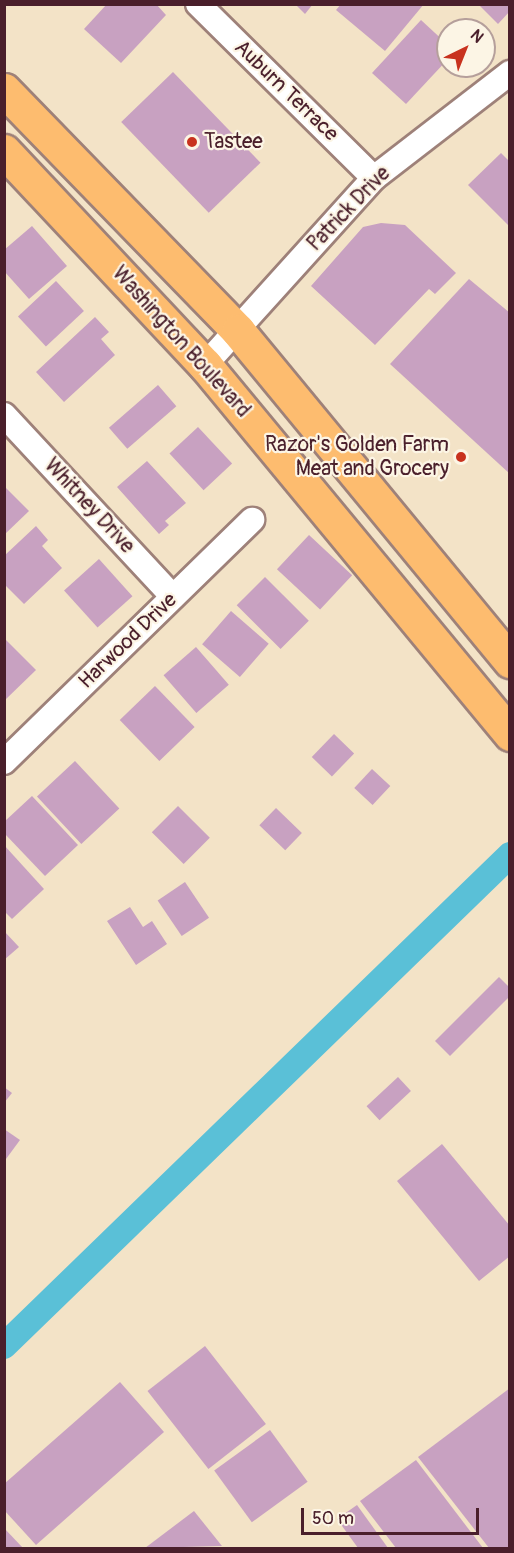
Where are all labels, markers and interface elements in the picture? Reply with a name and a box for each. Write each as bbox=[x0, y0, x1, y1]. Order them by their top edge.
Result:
north arrow bbox=[436, 18, 496, 78]
text: N bbox=[466, 25, 488, 47]
street label: Auburn Terrace bbox=[229, 35, 343, 147]
place label: Tastee bbox=[204, 129, 263, 155]
marker: Tastee bbox=[185, 135, 199, 149]
street label: Patrick Drive bbox=[302, 161, 396, 257]
street label: Washington Boulevard bbox=[106, 261, 256, 423]
place label: Razor's Golden Farm Meat and Grocery bbox=[265, 432, 449, 482]
marker: Razor's Golden Farm Meat and Grocery bbox=[454, 450, 468, 464]
street label: Whitney Drive bbox=[39, 453, 139, 559]
street label: Harwood Drive bbox=[74, 588, 182, 694]
scale bar bbox=[304, 1496, 482, 1534]
text: 50 m bbox=[312, 1507, 354, 1530]

